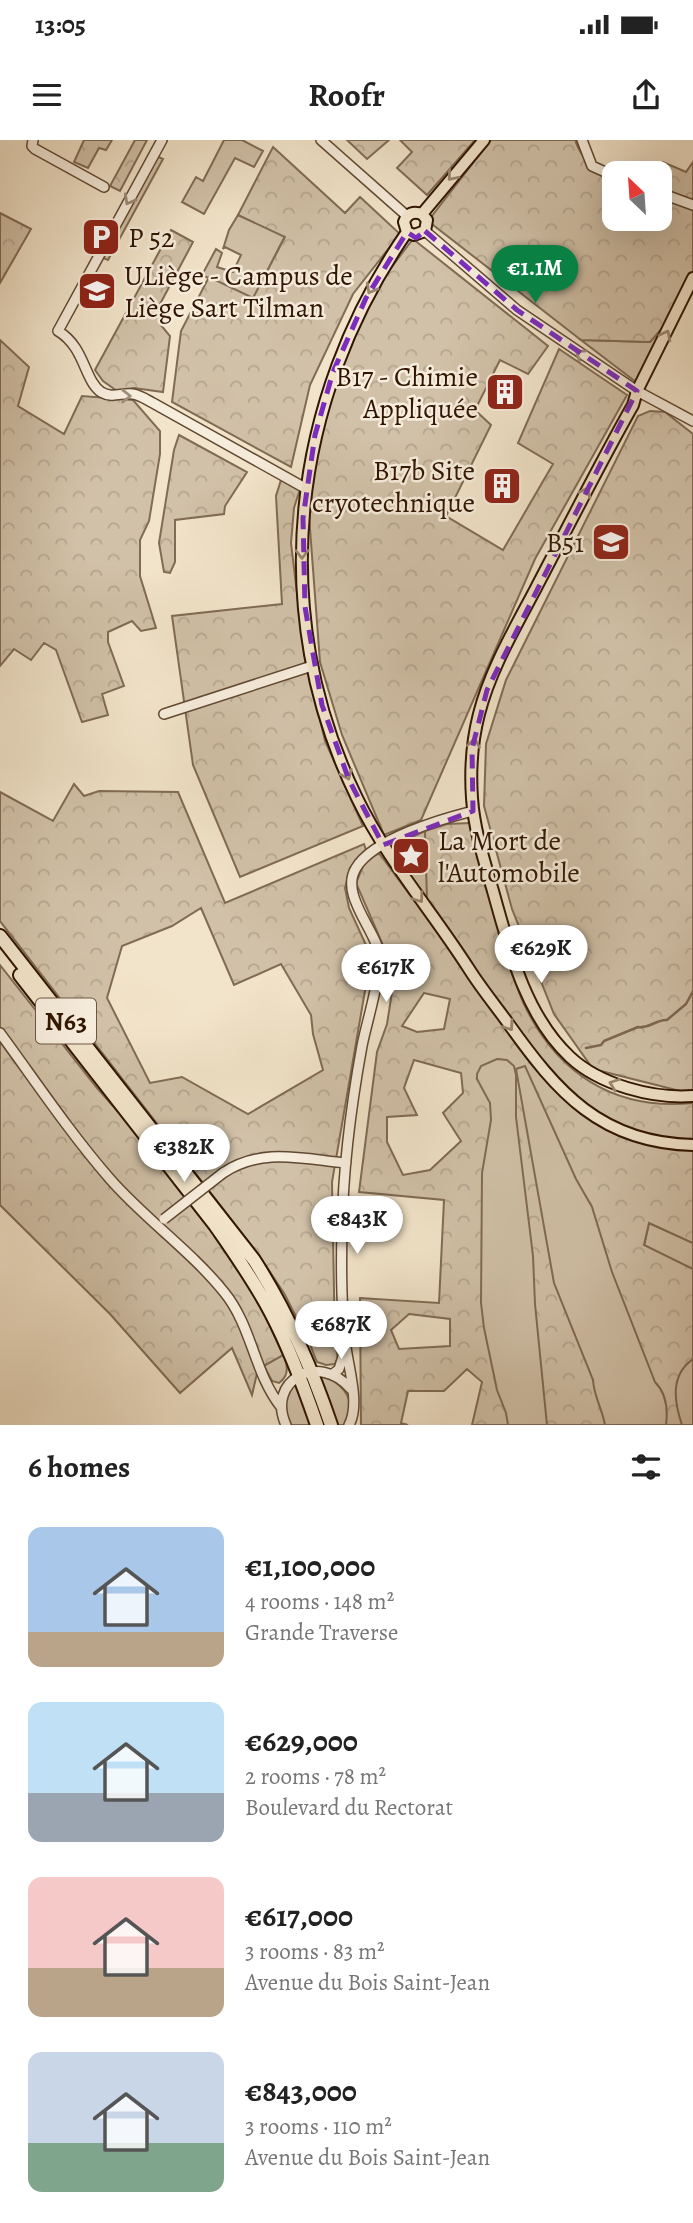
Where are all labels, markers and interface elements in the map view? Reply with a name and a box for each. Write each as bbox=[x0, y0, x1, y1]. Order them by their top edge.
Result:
text: 13:05 bbox=[35, 7, 86, 42]
text: Roofr bbox=[308, 73, 385, 117]
icon: menu bbox=[28, 76, 66, 114]
icon: share bbox=[627, 76, 665, 114]
north arrow bbox=[602, 161, 672, 231]
map controls bbox=[602, 161, 672, 231]
one-way arrow bbox=[448, 168, 460, 181]
one-way arrow bbox=[124, 193, 137, 205]
parking icon: P 52 bbox=[80, 216, 122, 258]
place label: P 52 bbox=[128, 219, 174, 257]
pin: €1.1M bbox=[486, 246, 584, 305]
text: €1.1M bbox=[507, 252, 563, 283]
place label: ULiège - Campus de Liège Sart Tilman bbox=[124, 257, 353, 327]
school or university icon: ULiège - Campus de Liège Sart Tilman bbox=[76, 270, 118, 312]
one-way arrow bbox=[366, 282, 379, 295]
one-way arrow bbox=[658, 330, 671, 342]
one-way arrow bbox=[575, 349, 588, 362]
place label: B17 - Chimie Appliquée bbox=[335, 358, 478, 428]
building icon: B17 - Chimie Appliquée bbox=[484, 371, 526, 413]
one-way arrow bbox=[121, 388, 132, 404]
place label: B17b Site cryotechnique bbox=[312, 452, 475, 522]
building icon: B17b Site cryotechnique bbox=[481, 465, 523, 507]
one-way arrow bbox=[578, 487, 591, 499]
school or university icon: B51 bbox=[590, 521, 632, 563]
place label: B51 bbox=[546, 524, 584, 562]
one-way arrow bbox=[294, 549, 310, 560]
one-way arrow bbox=[466, 737, 481, 749]
one-way arrow bbox=[339, 768, 353, 781]
place label: La Mort de l'Automobile bbox=[438, 822, 580, 892]
place icon: La Mort de l'Automobile bbox=[390, 835, 432, 877]
one-way arrow bbox=[411, 890, 423, 903]
pin: €629K bbox=[492, 926, 590, 985]
text: €629K bbox=[511, 932, 571, 963]
pin: €617K bbox=[337, 944, 435, 1004]
text: €617K bbox=[357, 951, 415, 982]
road number: N63 bbox=[36, 999, 96, 1044]
one-way arrow bbox=[501, 1018, 514, 1031]
one-way arrow bbox=[608, 1078, 620, 1092]
pin: €382K bbox=[135, 1124, 233, 1184]
text: €382K bbox=[154, 1131, 214, 1162]
pin: €843K bbox=[308, 1196, 406, 1256]
text: €843K bbox=[327, 1203, 387, 1234]
pin: €687K bbox=[292, 1302, 390, 1361]
text: €687K bbox=[311, 1308, 371, 1339]
text: 6 homes bbox=[28, 1447, 130, 1487]
icon: filters bbox=[627, 1448, 665, 1486]
text: €1,100,000 bbox=[245, 1546, 375, 1586]
icon: home bbox=[84, 1555, 168, 1639]
text: 4 rooms · 148 m² bbox=[245, 1586, 394, 1617]
text: Grande Traverse bbox=[245, 1617, 398, 1648]
text: €629,000 bbox=[245, 1721, 358, 1761]
icon: home bbox=[84, 1730, 168, 1814]
text: 2 rooms · 78 m² bbox=[245, 1761, 386, 1792]
text: Boulevard du Rectorat bbox=[245, 1792, 453, 1823]
text: €617,000 bbox=[245, 1896, 353, 1936]
icon: home bbox=[84, 1905, 168, 1989]
text: 3 rooms · 83 m² bbox=[245, 1936, 385, 1967]
text: Avenue du Bois Saint-Jean bbox=[245, 1967, 490, 1998]
text: €843,000 bbox=[245, 2071, 357, 2111]
icon: home bbox=[84, 2080, 168, 2164]
text: 3 rooms · 110 m² bbox=[245, 2111, 392, 2142]
text: Avenue du Bois Saint-Jean bbox=[245, 2142, 490, 2173]

